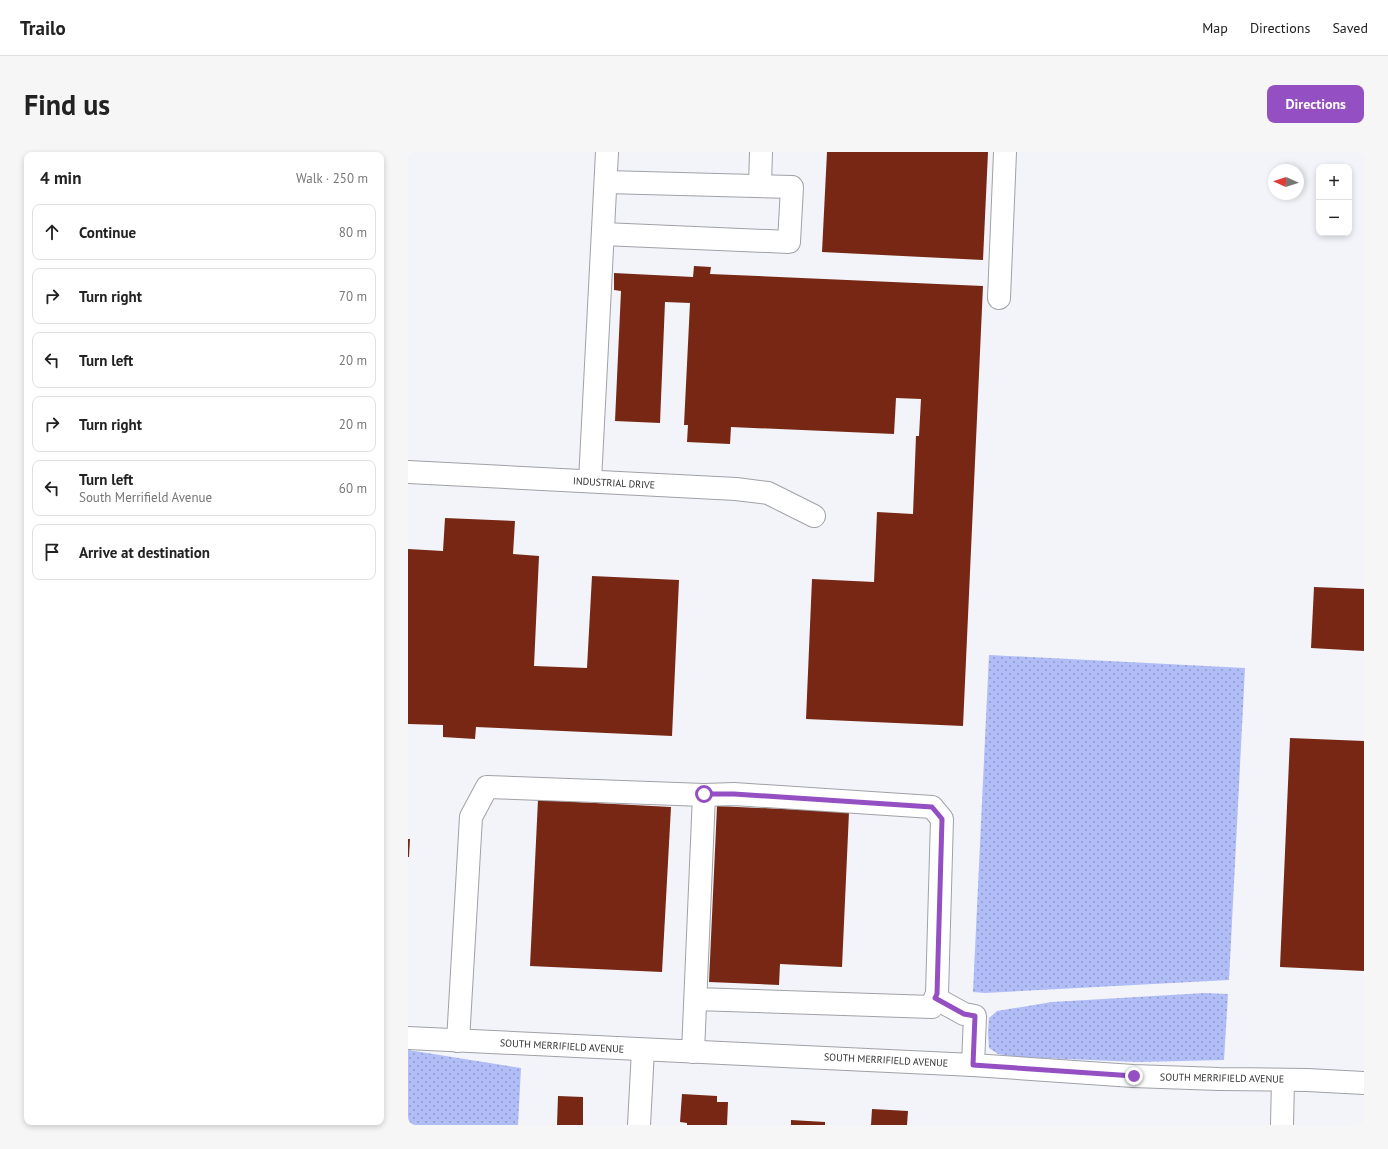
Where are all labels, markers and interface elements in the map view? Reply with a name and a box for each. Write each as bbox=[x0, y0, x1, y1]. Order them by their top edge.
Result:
text: Trailo bbox=[20, 16, 66, 40]
text: Map bbox=[1202, 19, 1228, 37]
text: Directions bbox=[1250, 19, 1310, 37]
text: Saved bbox=[1332, 19, 1368, 37]
button: Directions bbox=[1267, 85, 1364, 123]
text: Find us bbox=[24, 86, 110, 123]
north arrow bbox=[1268, 164, 1304, 200]
map controls bbox=[1316, 164, 1352, 236]
button: + bbox=[1316, 164, 1352, 200]
text: 4 min bbox=[40, 167, 81, 189]
text: Walk · 250 m bbox=[296, 170, 368, 187]
button: − bbox=[1316, 200, 1352, 236]
icon: ahead bbox=[41, 221, 63, 243]
text: Continue bbox=[79, 223, 136, 242]
text: 80 m bbox=[339, 224, 367, 241]
icon: right bbox=[41, 285, 63, 307]
text: Turn right bbox=[79, 287, 142, 306]
text: 70 m bbox=[339, 288, 367, 305]
icon: left bbox=[41, 349, 63, 371]
text: Turn left bbox=[79, 351, 133, 370]
text: 20 m bbox=[339, 352, 367, 369]
icon: right bbox=[41, 413, 63, 435]
text: Turn right bbox=[79, 415, 142, 434]
text: 20 m bbox=[339, 416, 367, 433]
text: Turn left bbox=[79, 470, 133, 489]
street label: INDUSTRIAL DRIVE bbox=[573, 474, 655, 492]
icon: left bbox=[41, 477, 63, 499]
text: 60 m bbox=[339, 480, 367, 497]
text: South Merrifield Avenue bbox=[79, 489, 212, 506]
icon: arrive bbox=[41, 541, 63, 563]
text: Arrive at destination bbox=[79, 543, 210, 562]
route start bbox=[695, 785, 713, 803]
street label: SOUTH MERRIFIELD AVENUE bbox=[500, 1036, 624, 1056]
street label: SOUTH MERRIFIELD AVENUE bbox=[824, 1050, 948, 1070]
route end bbox=[1125, 1067, 1143, 1085]
street label: SOUTH MERRIFIELD AVENUE bbox=[1160, 1070, 1284, 1086]

